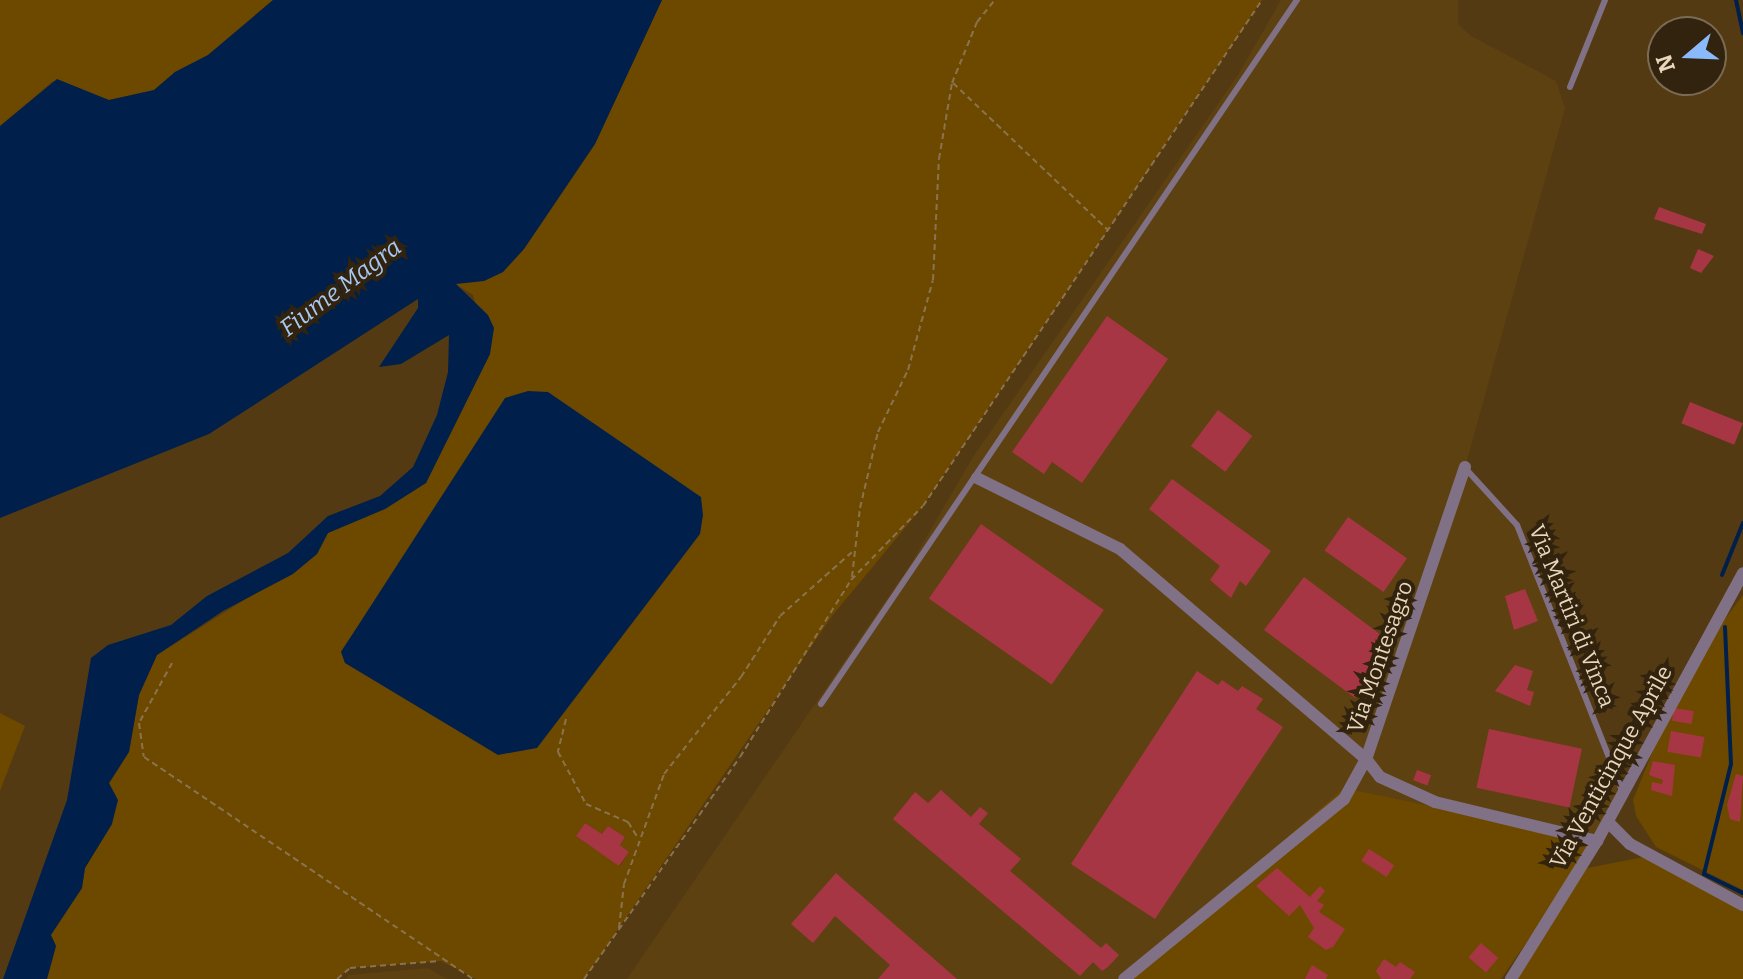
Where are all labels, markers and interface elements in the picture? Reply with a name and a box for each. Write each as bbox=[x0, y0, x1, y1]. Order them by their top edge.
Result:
north arrow bbox=[1647, 16, 1727, 96]
text: N bbox=[1650, 51, 1681, 76]
water label: Fiume Magra bbox=[275, 233, 407, 343]
street label: Via Martiri di Vinca bbox=[1523, 521, 1621, 711]
street label: Via Montesagro bbox=[1342, 578, 1418, 736]
street label: Via Venticinque Aprile bbox=[1544, 661, 1678, 873]

